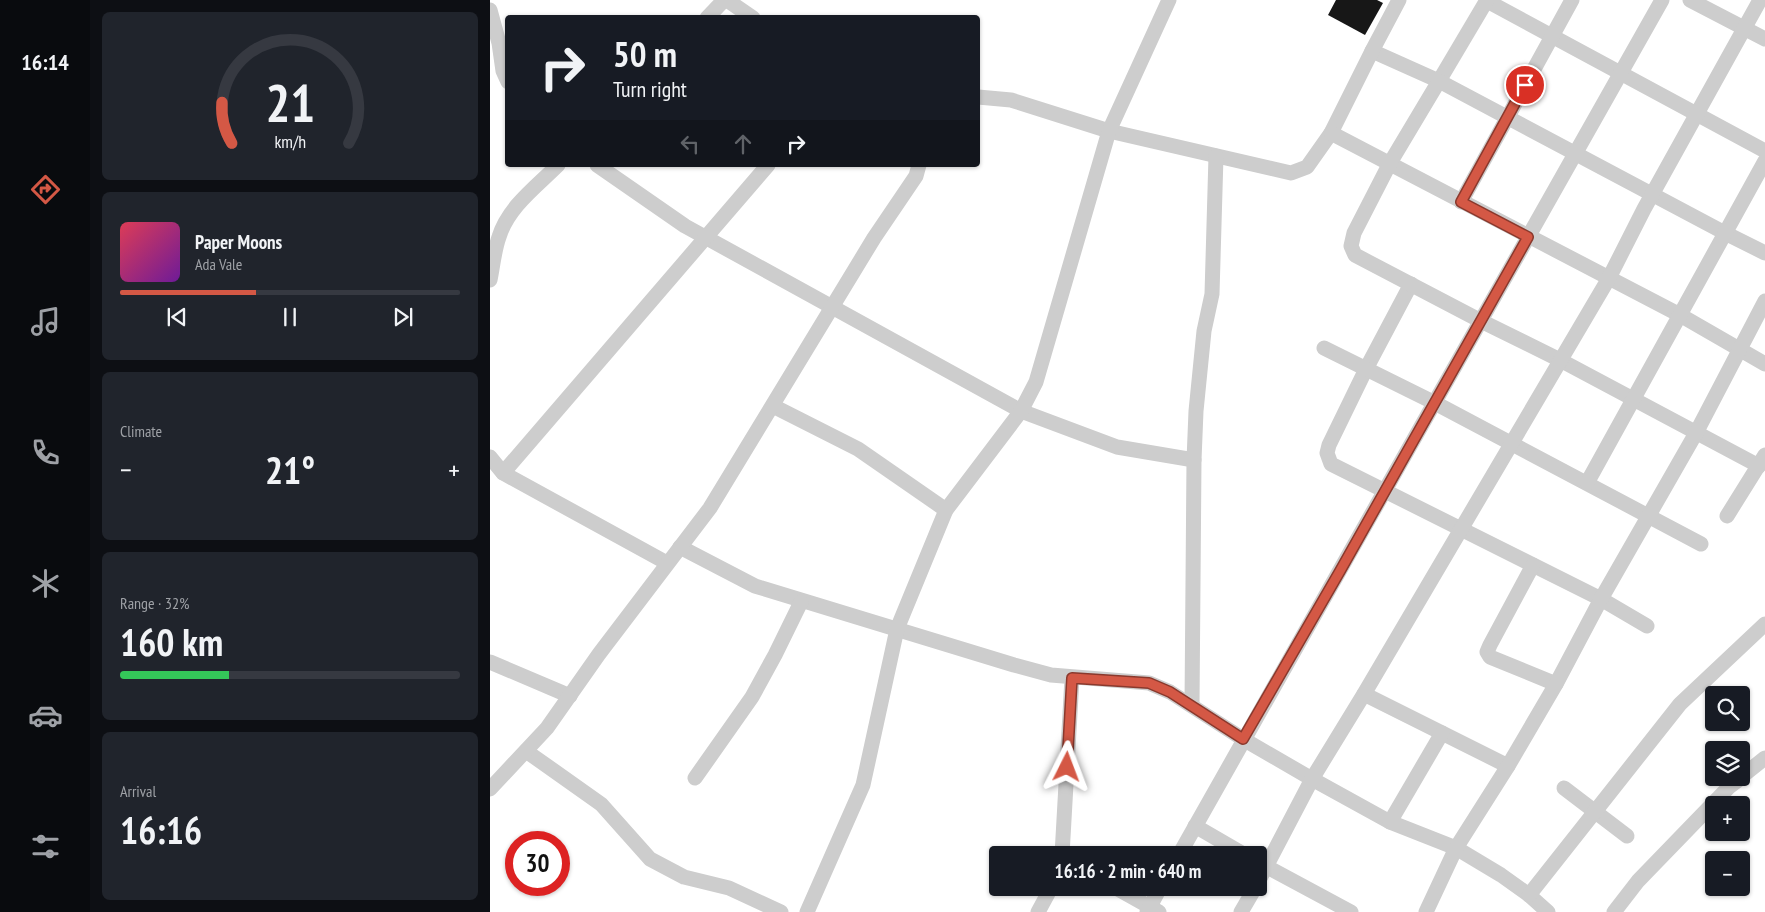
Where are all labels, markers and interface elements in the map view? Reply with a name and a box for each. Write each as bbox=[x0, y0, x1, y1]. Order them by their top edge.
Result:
text: 50 m bbox=[613, 31, 677, 77]
icon: right bbox=[530, 35, 595, 100]
text: 16:14 bbox=[21, 48, 69, 76]
pin bbox=[1504, 64, 1546, 106]
text: 21 bbox=[265, 69, 315, 136]
icon: arrive bbox=[1511, 71, 1539, 99]
text: Turn right bbox=[613, 75, 687, 103]
text: km/h bbox=[274, 130, 306, 153]
icon: left bbox=[676, 130, 704, 158]
icon: ahead bbox=[729, 130, 757, 158]
icon: right bbox=[782, 130, 810, 158]
icon: directions bbox=[28, 172, 63, 207]
text: Paper Moons bbox=[195, 230, 282, 254]
text: Ada Vale bbox=[195, 254, 242, 274]
icon: previous bbox=[163, 303, 191, 331]
icon: pause bbox=[276, 303, 304, 331]
icon: next bbox=[389, 303, 417, 331]
icon: music bbox=[28, 304, 63, 339]
text: Climate bbox=[120, 421, 162, 441]
icon: phone bbox=[28, 435, 63, 470]
text: 21° bbox=[265, 445, 315, 494]
text: − bbox=[120, 451, 132, 488]
text: + bbox=[448, 451, 460, 488]
icon: climate bbox=[28, 566, 63, 601]
text: Range · 32% bbox=[120, 593, 189, 613]
text: 160 km bbox=[120, 617, 223, 666]
map controls bbox=[1705, 686, 1750, 896]
button: search bbox=[1705, 686, 1750, 731]
icon: car bbox=[28, 698, 63, 733]
position arrow bbox=[1040, 740, 1092, 792]
button: layers bbox=[1705, 741, 1750, 786]
text: Arrival bbox=[120, 781, 156, 801]
button: + bbox=[1705, 796, 1750, 841]
text: 16:16 bbox=[120, 805, 202, 854]
icon: filters bbox=[28, 829, 63, 864]
speed limit sign: 30 bbox=[505, 831, 570, 896]
button: − bbox=[1705, 851, 1750, 896]
text: 16:16 · 2 min · 640 m bbox=[1055, 859, 1201, 883]

